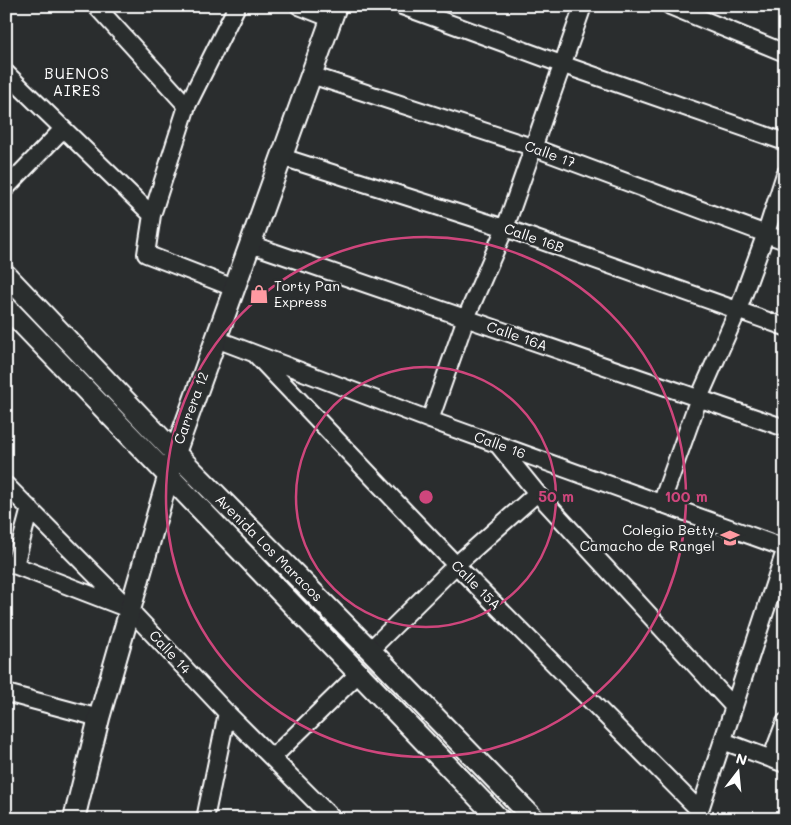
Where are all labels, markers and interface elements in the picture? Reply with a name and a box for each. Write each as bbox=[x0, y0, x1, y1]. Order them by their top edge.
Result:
district label: BUENOS AIRES bbox=[44, 63, 110, 100]
street label: Calle 17 bbox=[522, 136, 578, 172]
street label: Calle 16B bbox=[502, 218, 567, 257]
place label: Torty Pan Express bbox=[274, 276, 340, 311]
shop icon: Torty Pan Express bbox=[248, 283, 270, 305]
street label: Calle 16A bbox=[484, 316, 550, 355]
street label: Carrera 12 bbox=[169, 369, 212, 447]
street label: Calle 16 bbox=[472, 426, 529, 463]
text: 50 m bbox=[538, 486, 574, 506]
text: 100 m bbox=[664, 486, 708, 506]
centre of rings bbox=[417, 488, 435, 506]
street label: Avenida Los Maracos bbox=[212, 490, 327, 605]
place label: Colegio Betty Camacho de Rangel bbox=[580, 520, 715, 555]
school or university icon: Colegio Betty Camacho de Rangel bbox=[719, 527, 741, 549]
street label: Calle 15A bbox=[447, 556, 505, 614]
street label: Calle 14 bbox=[145, 626, 196, 678]
north arrow bbox=[714, 748, 764, 798]
text: N bbox=[734, 748, 749, 770]

